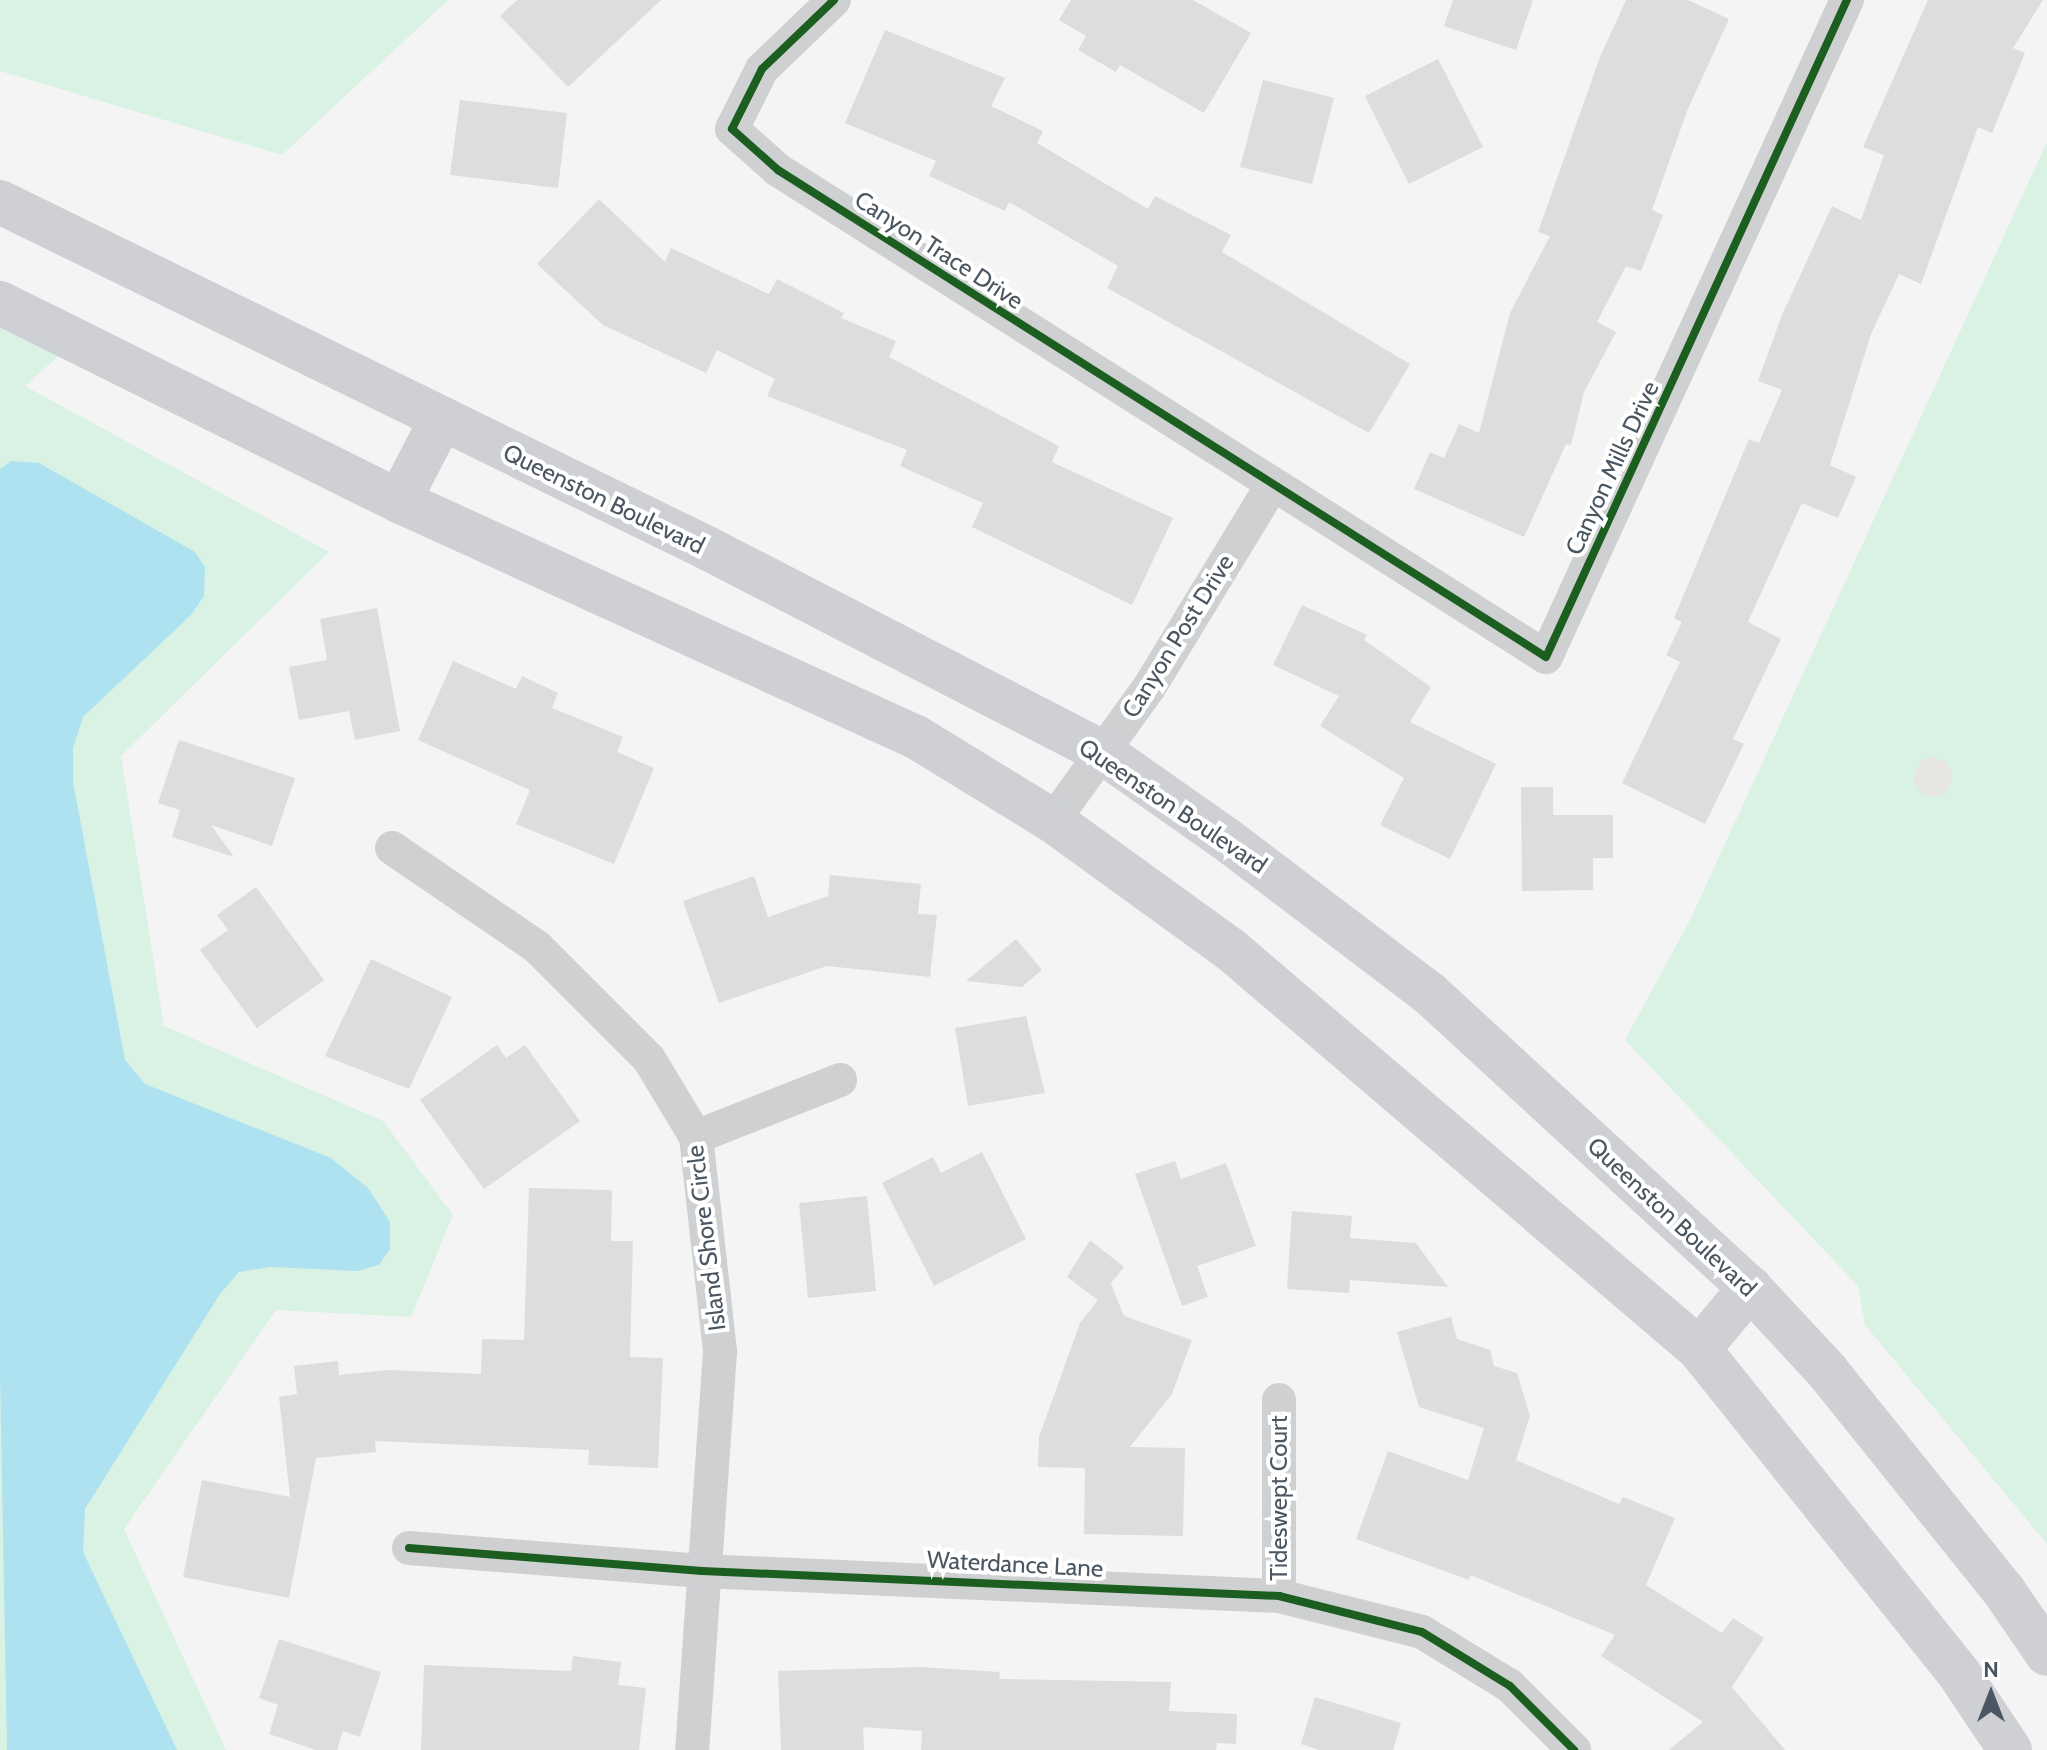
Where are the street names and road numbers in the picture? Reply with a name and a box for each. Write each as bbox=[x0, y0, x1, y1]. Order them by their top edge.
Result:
street label: Canyon Trace Drive bbox=[849, 185, 1029, 315]
street label: Canyon Mills Drive bbox=[1559, 377, 1665, 559]
street label: Queenston Boulevard bbox=[499, 438, 709, 560]
street label: Canyon Post Drive bbox=[1116, 549, 1240, 723]
street label: Queenston Boulevard bbox=[1074, 732, 1272, 880]
street label: Queenston Boulevard bbox=[1582, 1131, 1762, 1303]
street label: Island Shore Circle bbox=[680, 1144, 732, 1332]
street label: Tideswept Court bbox=[1265, 1415, 1293, 1581]
street label: Waterdance Lane bbox=[926, 1545, 1104, 1583]

